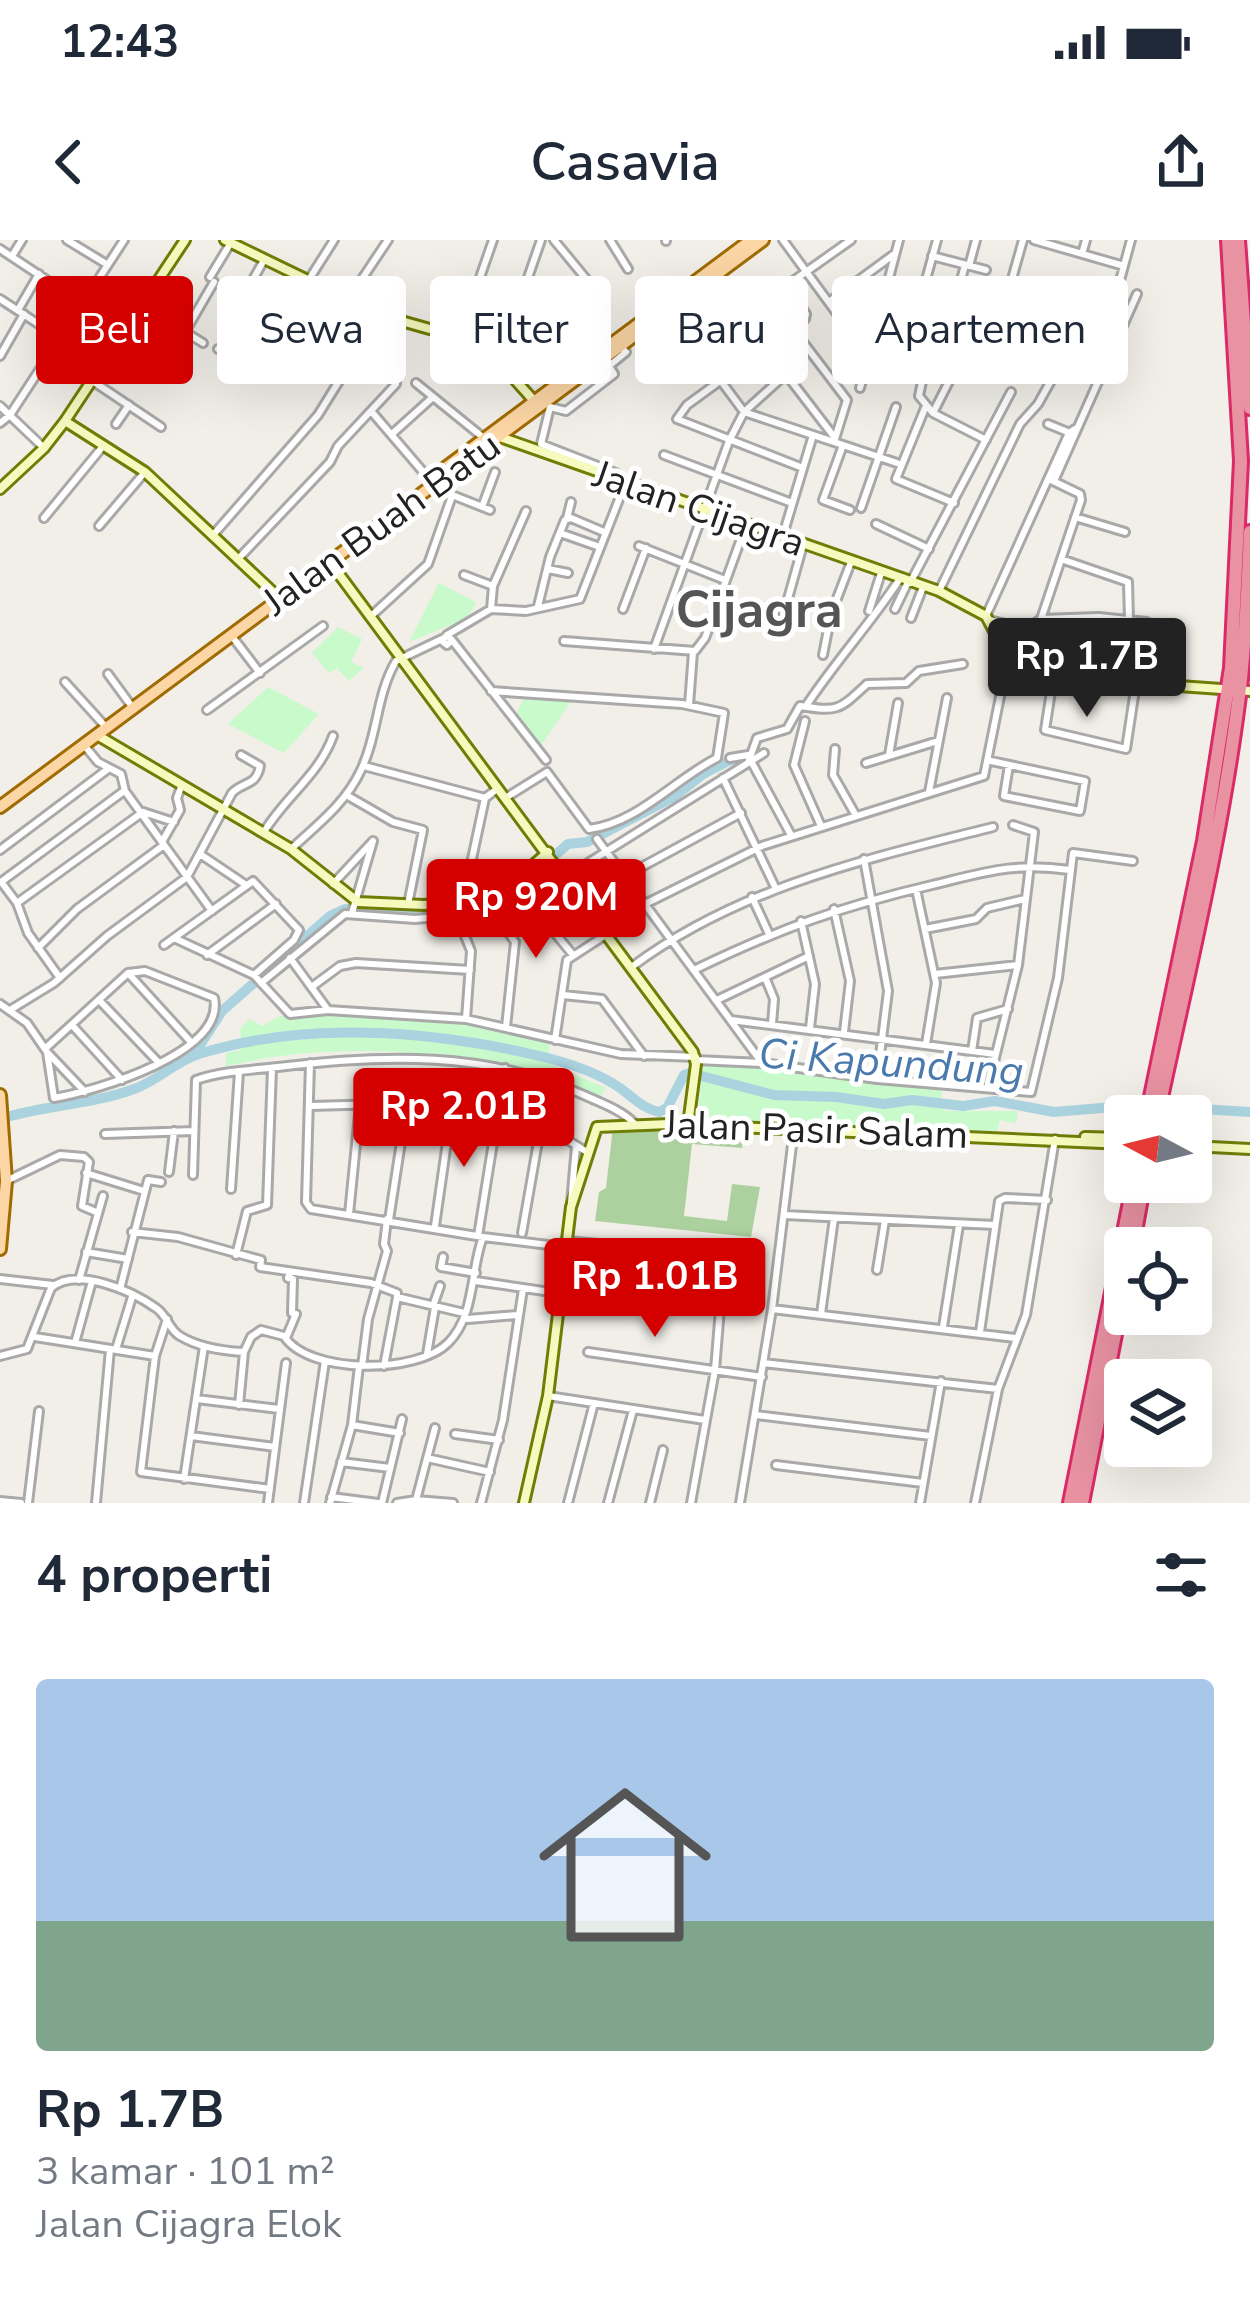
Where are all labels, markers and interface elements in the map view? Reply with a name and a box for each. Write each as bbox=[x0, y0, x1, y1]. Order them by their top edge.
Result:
text: 12:43 bbox=[60, 12, 179, 73]
text: Casavia bbox=[530, 125, 720, 199]
icon: back bbox=[36, 129, 102, 195]
icon: share bbox=[1148, 129, 1214, 195]
chip: Beli bbox=[36, 276, 193, 384]
chip: Sewa bbox=[217, 276, 406, 384]
chip: Filter bbox=[430, 276, 611, 384]
chip: Baru bbox=[635, 276, 808, 384]
chip: Apartemen bbox=[832, 276, 1128, 384]
street label: Jalan Buah Batu bbox=[252, 420, 511, 629]
street label: Jalan Cijagra bbox=[585, 448, 812, 570]
district label: Cijagra bbox=[675, 575, 843, 645]
pin: Rp 1.7B bbox=[976, 618, 1198, 720]
text: Rp 1.7B bbox=[1015, 630, 1159, 683]
pin: Rp 920M bbox=[425, 859, 647, 961]
text: Rp 920M bbox=[454, 871, 618, 924]
water label: Ci Kapundung bbox=[756, 1025, 1026, 1101]
pin: Rp 2.01B bbox=[340, 1068, 588, 1170]
text: Rp 2.01B bbox=[380, 1080, 548, 1133]
north arrow bbox=[1104, 1095, 1212, 1203]
map controls bbox=[1104, 1095, 1212, 1467]
street label: Jalan Pasir Salam bbox=[662, 1098, 969, 1162]
button: locate bbox=[1104, 1227, 1212, 1335]
pin: Rp 1.01B bbox=[531, 1238, 779, 1340]
text: Rp 1.01B bbox=[571, 1250, 739, 1303]
button: layers bbox=[1104, 1359, 1212, 1467]
text: 4 properti bbox=[36, 1540, 272, 1610]
icon: filters bbox=[1148, 1542, 1214, 1608]
icon: home bbox=[517, 1757, 733, 1973]
text: Rp 1.7B bbox=[36, 2075, 224, 2145]
text: 3 kamar · 101 m² bbox=[36, 2145, 335, 2198]
text: Jalan Cijagra Elok bbox=[36, 2198, 341, 2251]

